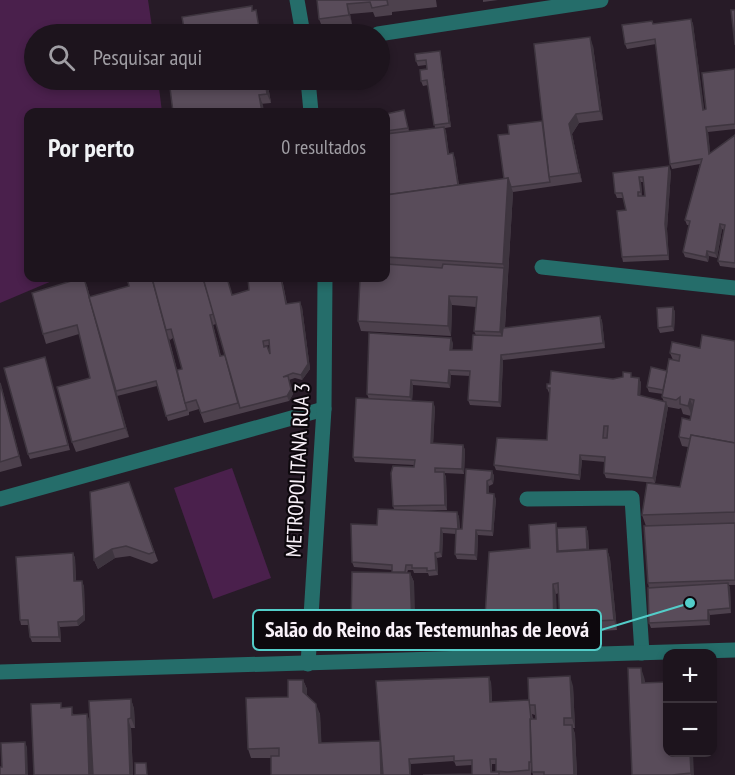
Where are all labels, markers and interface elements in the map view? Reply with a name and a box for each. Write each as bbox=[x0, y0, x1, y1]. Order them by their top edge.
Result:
search box bbox=[24, 24, 390, 90]
icon: search bbox=[45, 41, 78, 74]
text: Pesquisar aqui bbox=[93, 43, 202, 71]
text: Por perto bbox=[48, 131, 134, 164]
text: 0 resultados bbox=[281, 134, 366, 160]
street label: METROPOLITANA RUA 3 bbox=[279, 382, 316, 558]
callout: Salão do Reino das Testemunhas de Jeová bbox=[253, 610, 601, 650]
text: Salão do Reino das Testemunhas de Jeová bbox=[265, 615, 589, 643]
map controls bbox=[663, 649, 717, 757]
button: + bbox=[663, 649, 717, 703]
button: − bbox=[663, 703, 717, 757]

